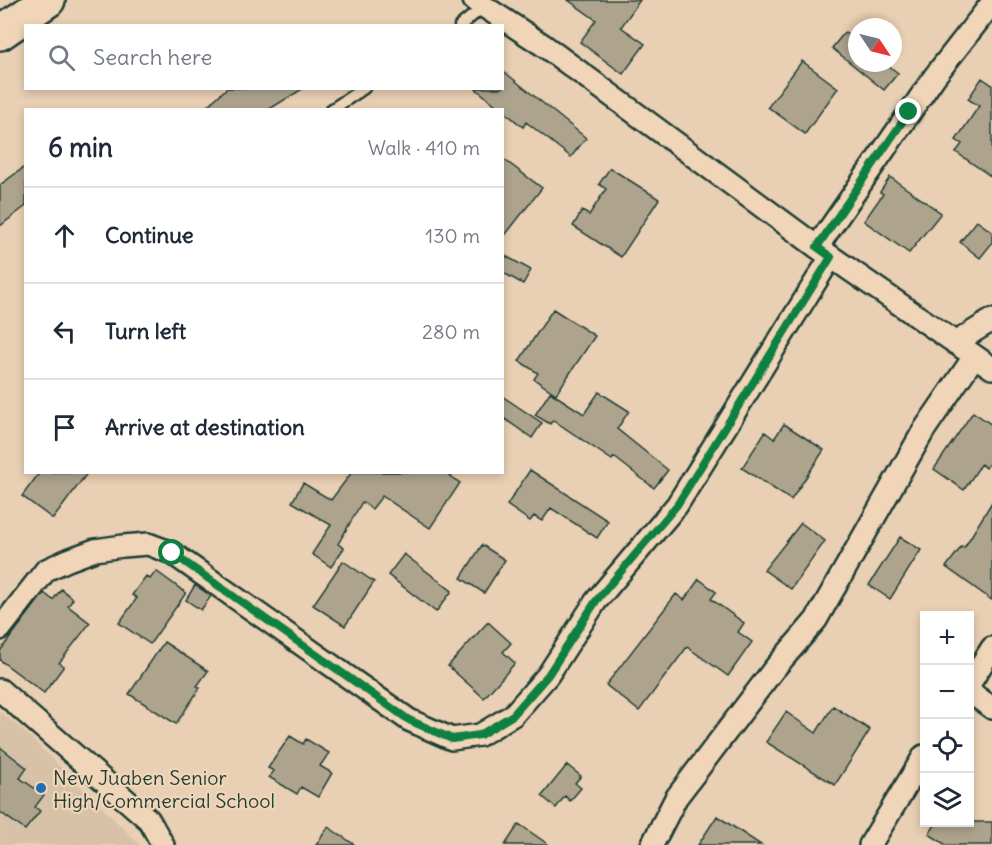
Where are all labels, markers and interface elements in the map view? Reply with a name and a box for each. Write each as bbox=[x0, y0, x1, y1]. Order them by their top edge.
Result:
north arrow bbox=[848, 18, 902, 72]
search box bbox=[24, 24, 504, 90]
icon: search bbox=[45, 41, 78, 74]
text: Search here bbox=[93, 43, 212, 71]
route end bbox=[895, 98, 921, 124]
text: 6 min bbox=[48, 131, 113, 164]
text: Walk · 410 m bbox=[368, 135, 480, 160]
icon: ahead bbox=[48, 219, 81, 252]
text: Continue bbox=[105, 221, 194, 249]
text: 130 m bbox=[425, 223, 480, 248]
icon: left bbox=[48, 315, 81, 348]
text: Turn left bbox=[105, 317, 186, 345]
text: 280 m bbox=[422, 319, 480, 344]
icon: arrive bbox=[48, 411, 81, 444]
text: Arrive at destination bbox=[105, 413, 305, 441]
route start bbox=[158, 539, 184, 565]
map controls bbox=[920, 611, 974, 827]
button: + bbox=[920, 611, 974, 665]
button: − bbox=[920, 665, 974, 719]
button: locate bbox=[920, 719, 974, 773]
place label: New Juaben Senior High/Commercial School bbox=[53, 765, 275, 813]
button: layers bbox=[920, 773, 974, 827]
marker: New Juaben Senior High/Commercial School bbox=[34, 781, 48, 795]

